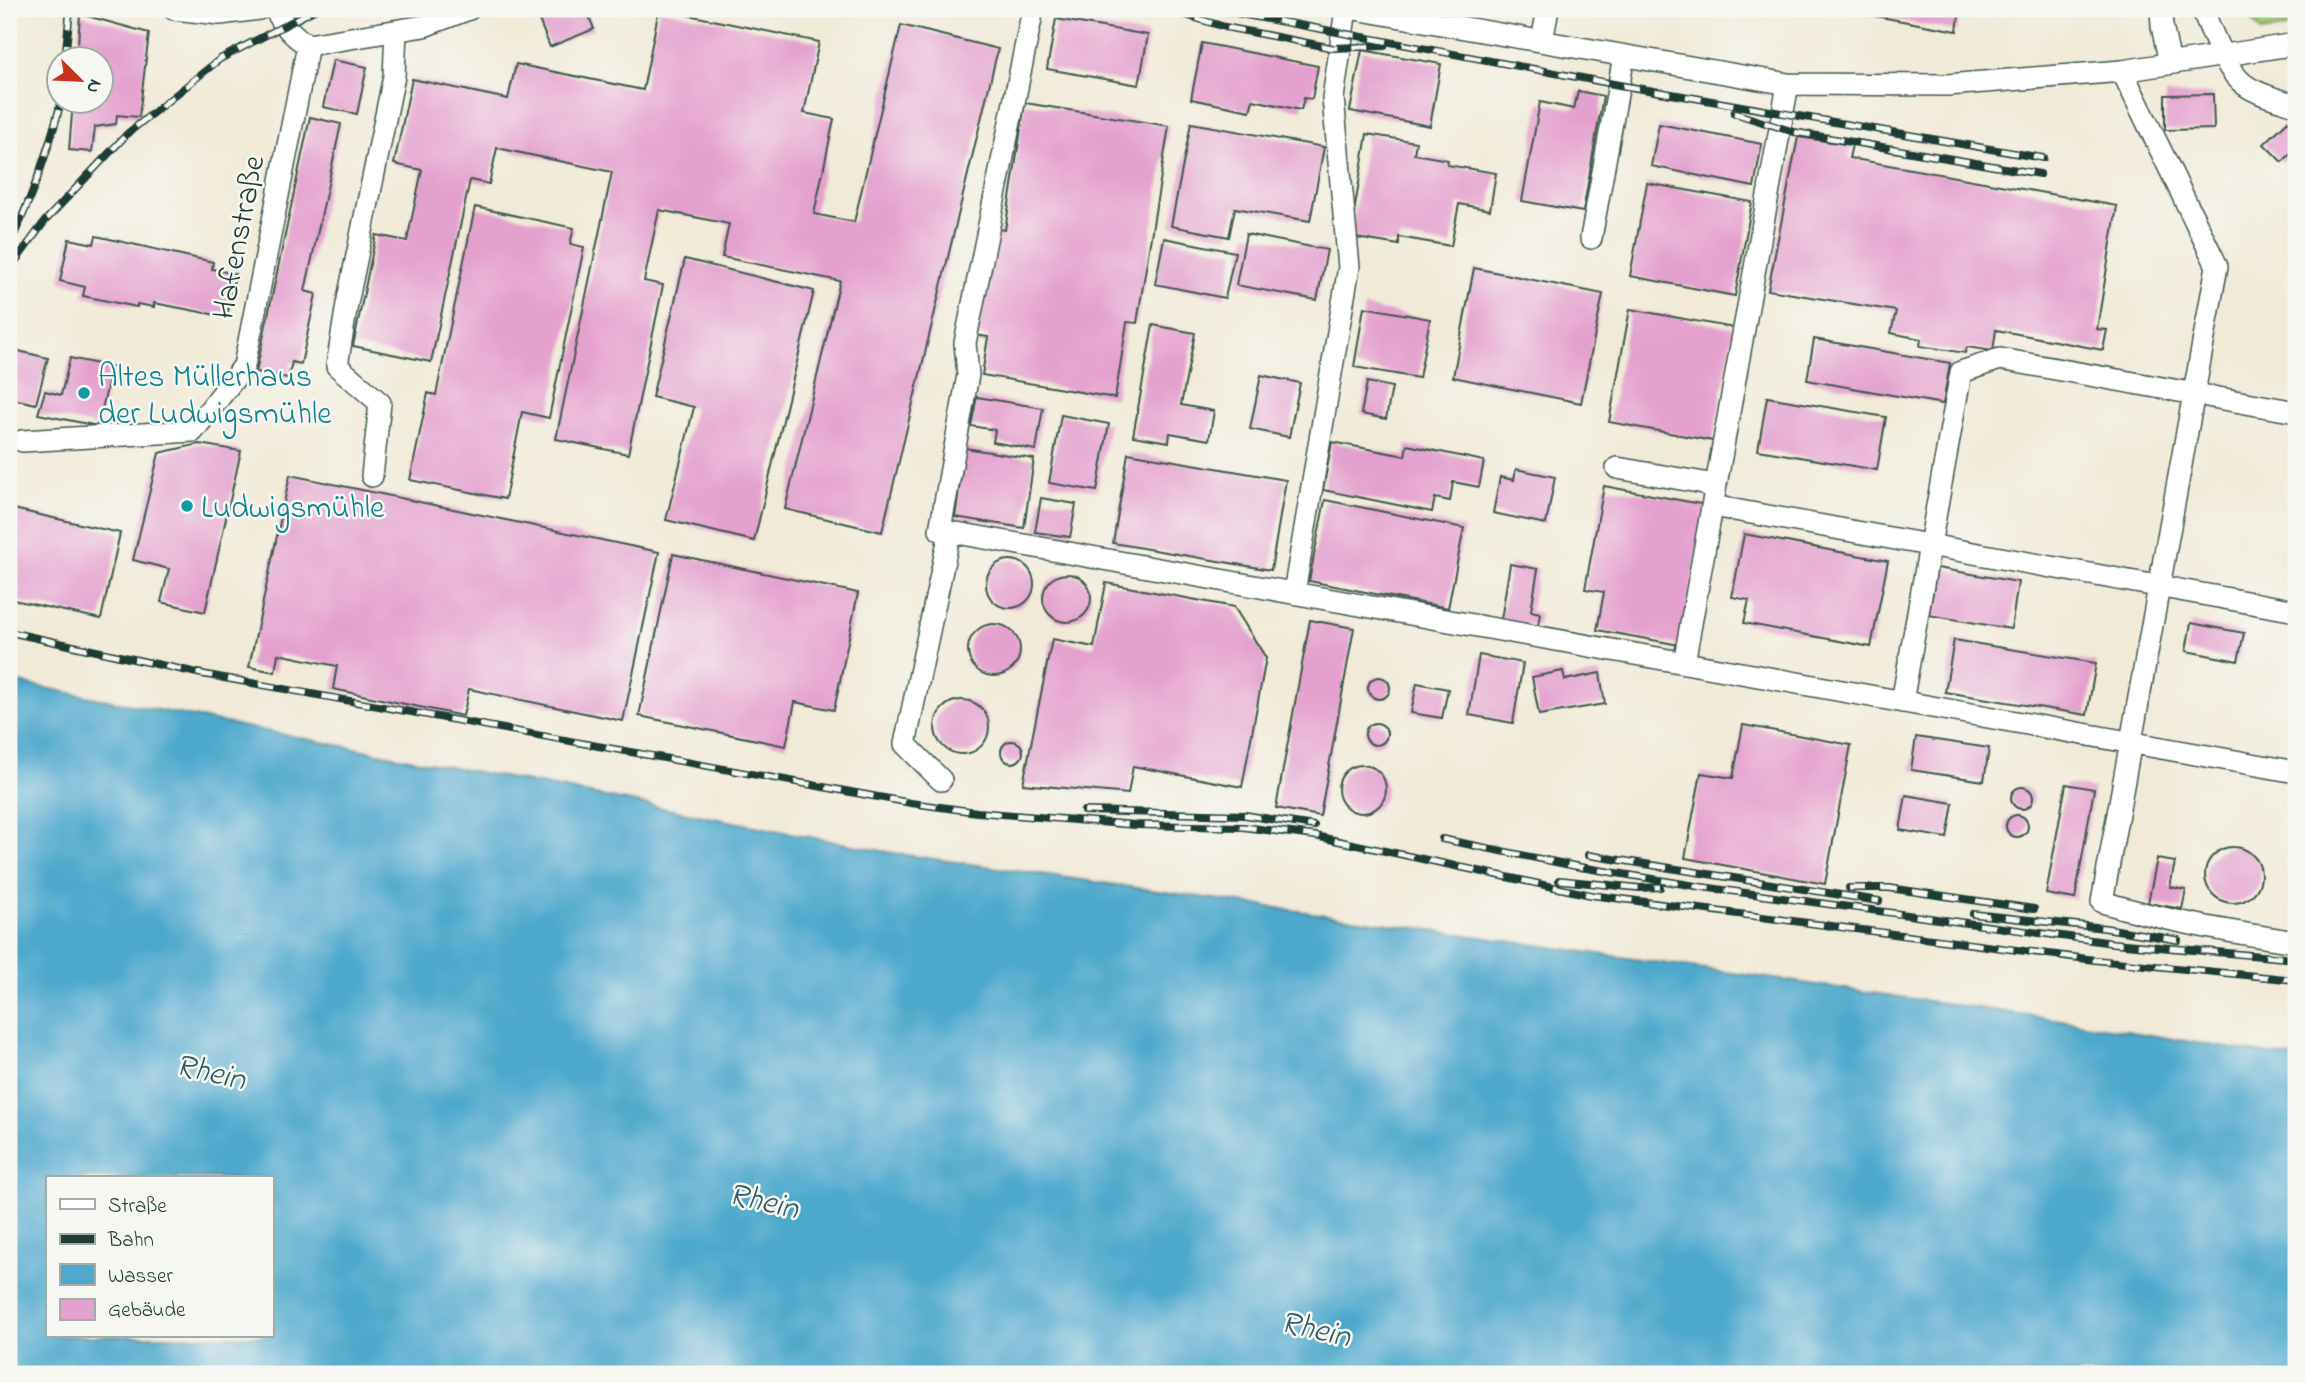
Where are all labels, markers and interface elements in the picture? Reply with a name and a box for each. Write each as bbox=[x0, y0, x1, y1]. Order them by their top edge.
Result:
north arrow bbox=[46, 46, 116, 116]
text: N bbox=[78, 75, 108, 97]
street label: Hafenstraße bbox=[202, 151, 279, 324]
place label: Altes Müllerhaus der Ludwigsmühle bbox=[98, 355, 332, 439]
marker: Altes Müllerhaus der Ludwigsmühle bbox=[76, 385, 92, 401]
place label: Ludwigsmühle bbox=[201, 486, 385, 533]
marker: Ludwigsmühle bbox=[179, 498, 195, 514]
water label: Rhein bbox=[170, 1043, 252, 1106]
water label: Rhein bbox=[723, 1172, 805, 1235]
legend bbox=[46, 1176, 273, 1338]
text: Straße bbox=[108, 1192, 167, 1222]
text: Bahn bbox=[107, 1226, 154, 1256]
text: Wasser bbox=[108, 1262, 173, 1292]
text: Gebäude bbox=[108, 1296, 186, 1326]
water label: Rhein bbox=[1275, 1300, 1357, 1363]

